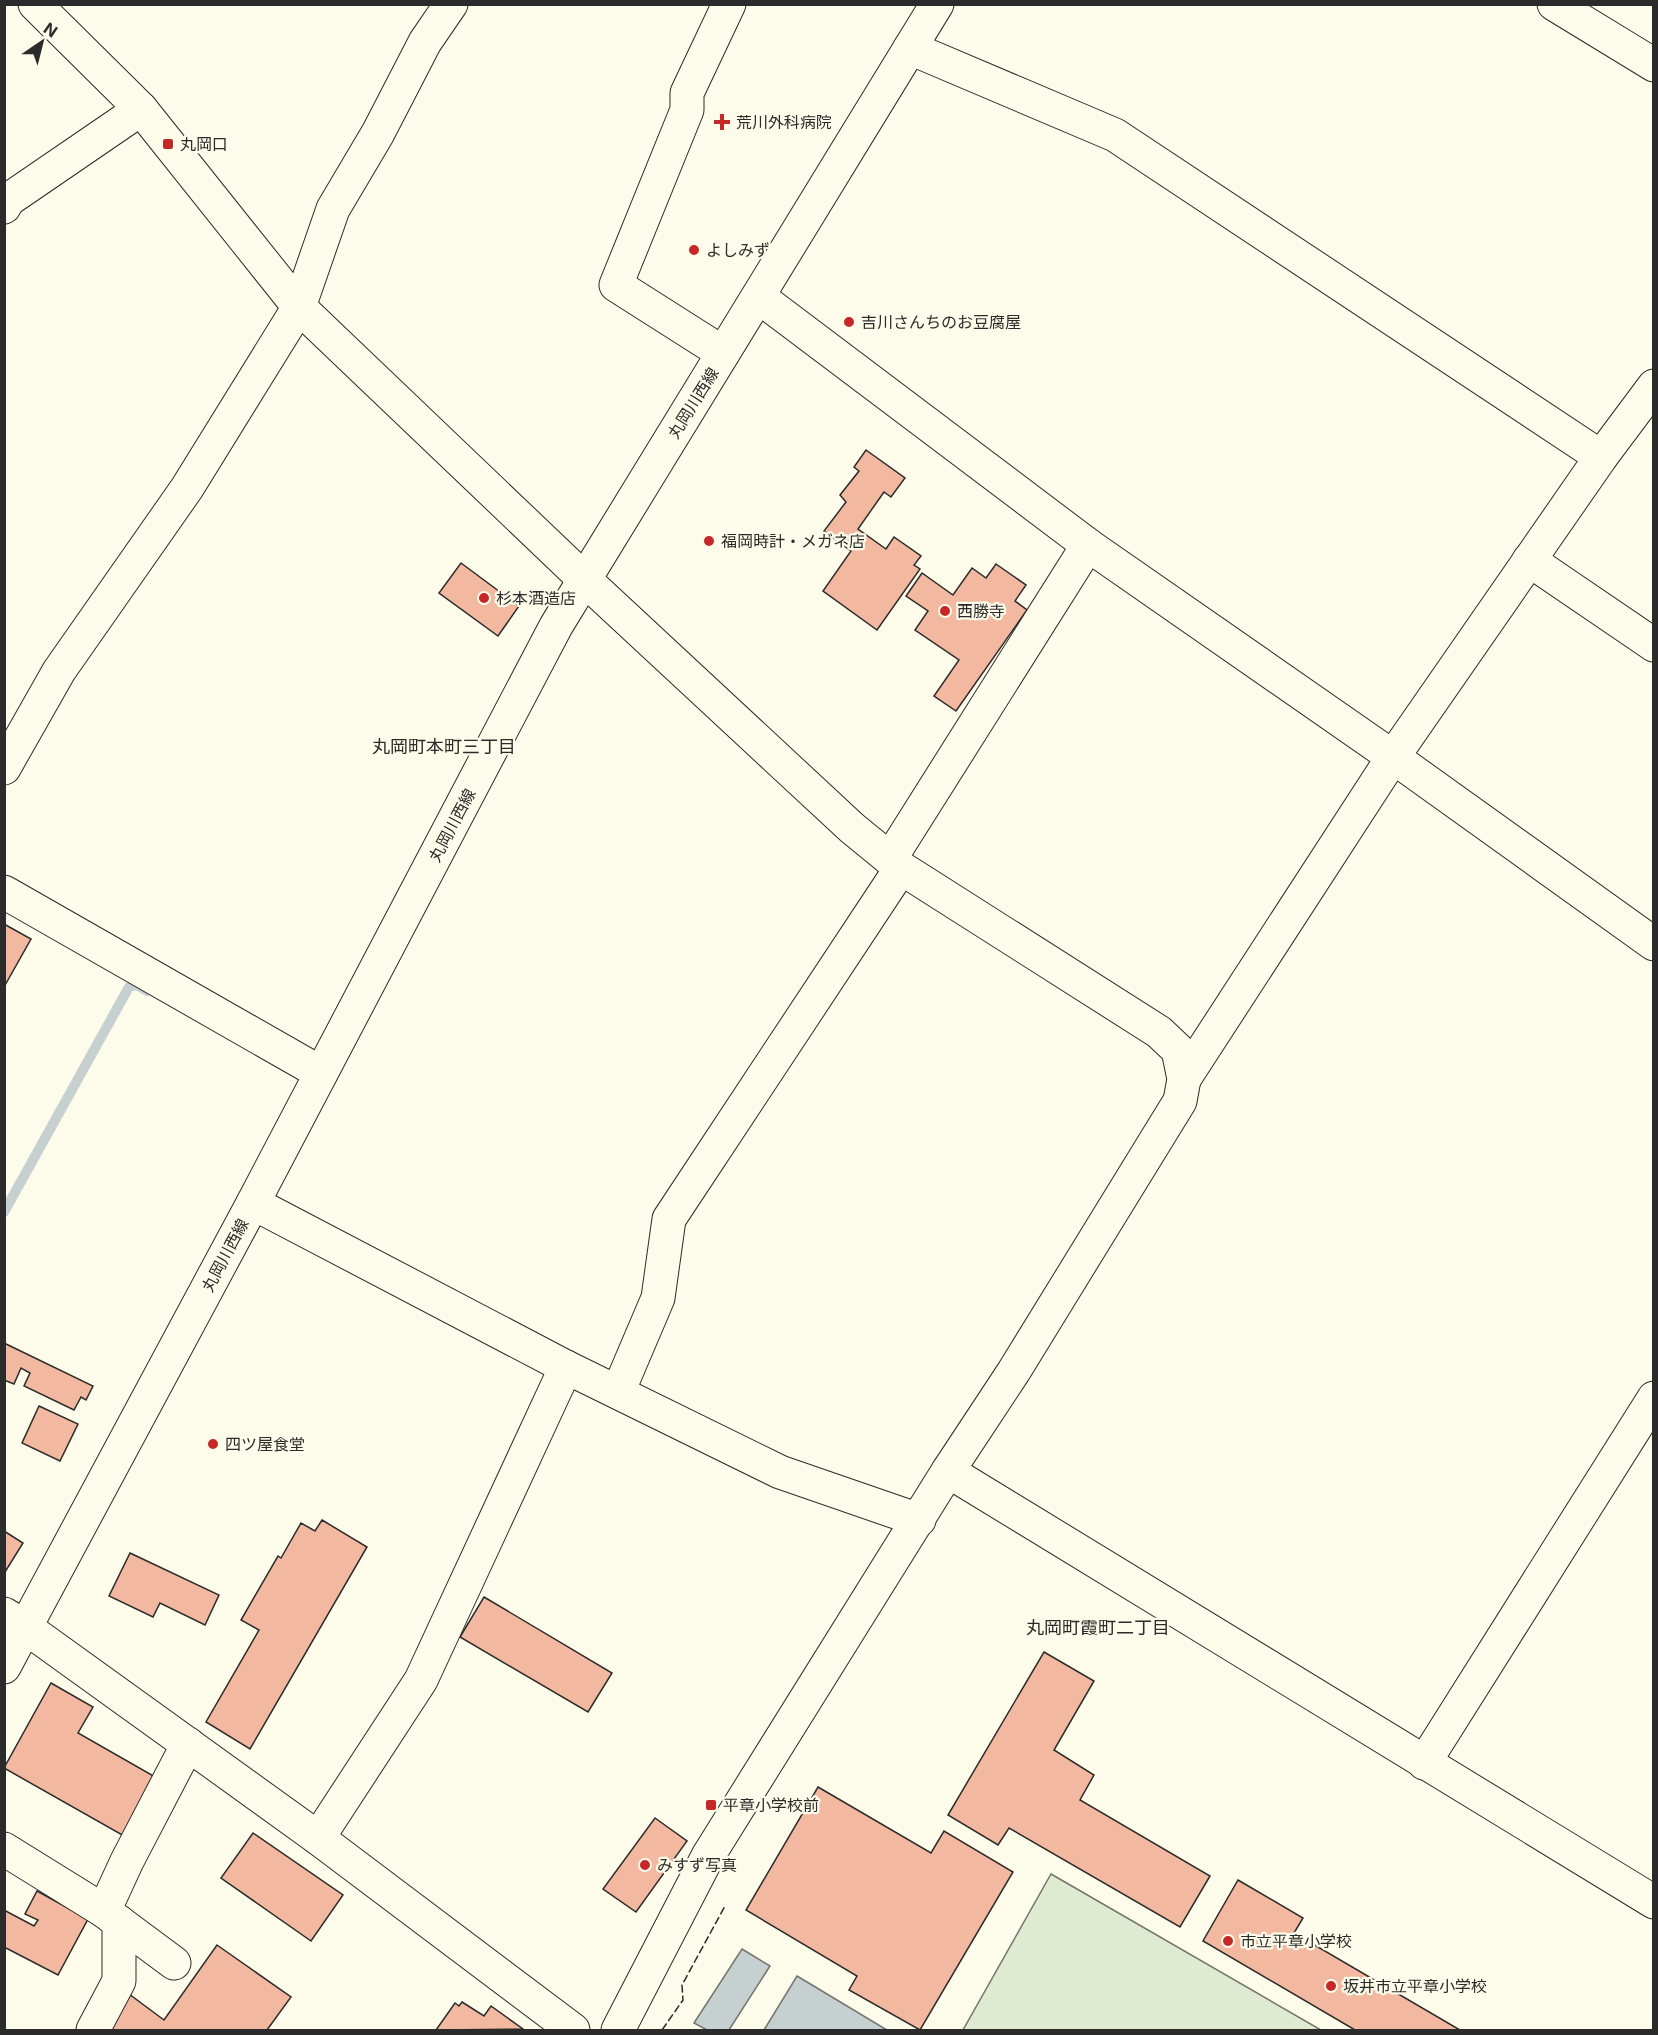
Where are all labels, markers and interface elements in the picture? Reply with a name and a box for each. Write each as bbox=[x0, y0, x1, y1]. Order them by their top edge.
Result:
north arrow bbox=[12, 12, 72, 72]
text: N bbox=[40, 18, 61, 41]
place label: 荒川外科病院 bbox=[736, 112, 832, 132]
marker: 荒川外科病院 bbox=[713, 113, 731, 131]
place label: 丸岡口 bbox=[180, 134, 228, 154]
marker: 丸岡口 bbox=[161, 137, 175, 151]
place label: よしみず bbox=[706, 240, 770, 260]
marker: よしみず bbox=[687, 243, 701, 257]
place label: 吉川さんちのお豆腐屋 bbox=[861, 312, 1021, 332]
marker: 吉川さんちのお豆腐屋 bbox=[842, 315, 856, 329]
street label: 丸岡川西線 bbox=[663, 364, 723, 442]
place label: 福岡時計・メガネ店 bbox=[721, 531, 865, 551]
marker: 福岡時計・メガネ店 bbox=[702, 534, 716, 548]
place label: 杉本酒造店 bbox=[496, 588, 576, 608]
marker: 杉本酒造店 bbox=[477, 591, 491, 605]
place label: 西勝寺 bbox=[957, 601, 1005, 621]
marker: 西勝寺 bbox=[938, 604, 952, 618]
district label: 丸岡町本町三丁目 bbox=[372, 736, 516, 757]
street label: 丸岡川西線 bbox=[424, 785, 480, 865]
street label: 丸岡川西線 bbox=[197, 1215, 253, 1295]
place label: 四ツ屋食堂 bbox=[225, 1434, 305, 1454]
marker: 四ツ屋食堂 bbox=[206, 1437, 220, 1451]
district label: 丸岡町霞町二丁目 bbox=[1026, 1617, 1170, 1638]
place label: 平章小学校前 bbox=[723, 1795, 819, 1815]
marker: 平章小学校前 bbox=[704, 1798, 718, 1812]
place label: みすず写真 bbox=[657, 1855, 737, 1875]
marker: みすず写真 bbox=[638, 1858, 652, 1872]
place label: 市立平章小学校 bbox=[1240, 1931, 1352, 1951]
marker: 市立平章小学校 bbox=[1221, 1934, 1235, 1948]
place label: 坂井市立平章小学校 bbox=[1343, 1976, 1487, 1996]
marker: 坂井市立平章小学校 bbox=[1324, 1979, 1338, 1993]

